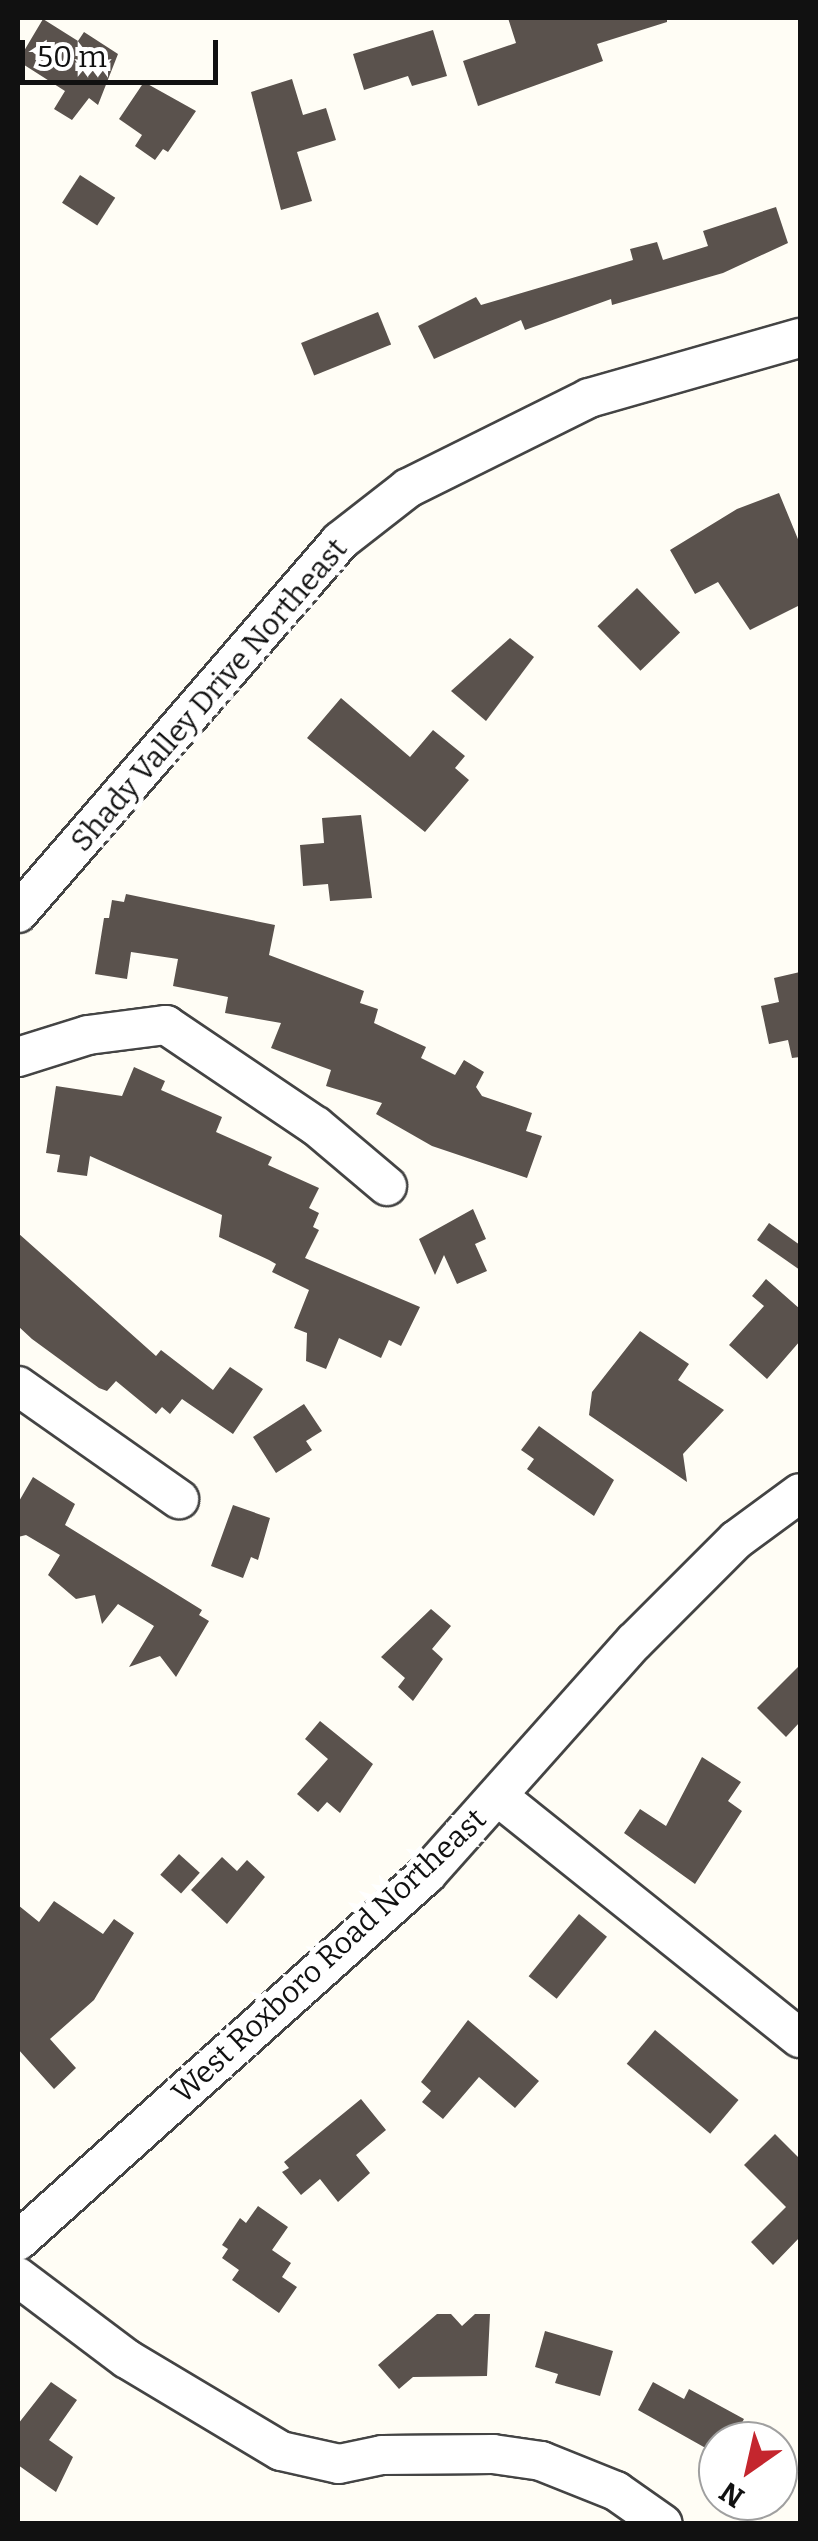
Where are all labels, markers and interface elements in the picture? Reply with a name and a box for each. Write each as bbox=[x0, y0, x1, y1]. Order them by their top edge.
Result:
scale bar bbox=[25, 20, 222, 82]
text: 50 m bbox=[37, 39, 107, 75]
street label: Shady Valley Drive Northeast bbox=[63, 531, 355, 859]
street label: West Roxboro Road Northeast bbox=[165, 1801, 493, 2111]
north arrow bbox=[698, 2421, 798, 2521]
text: N bbox=[714, 2475, 750, 2514]

